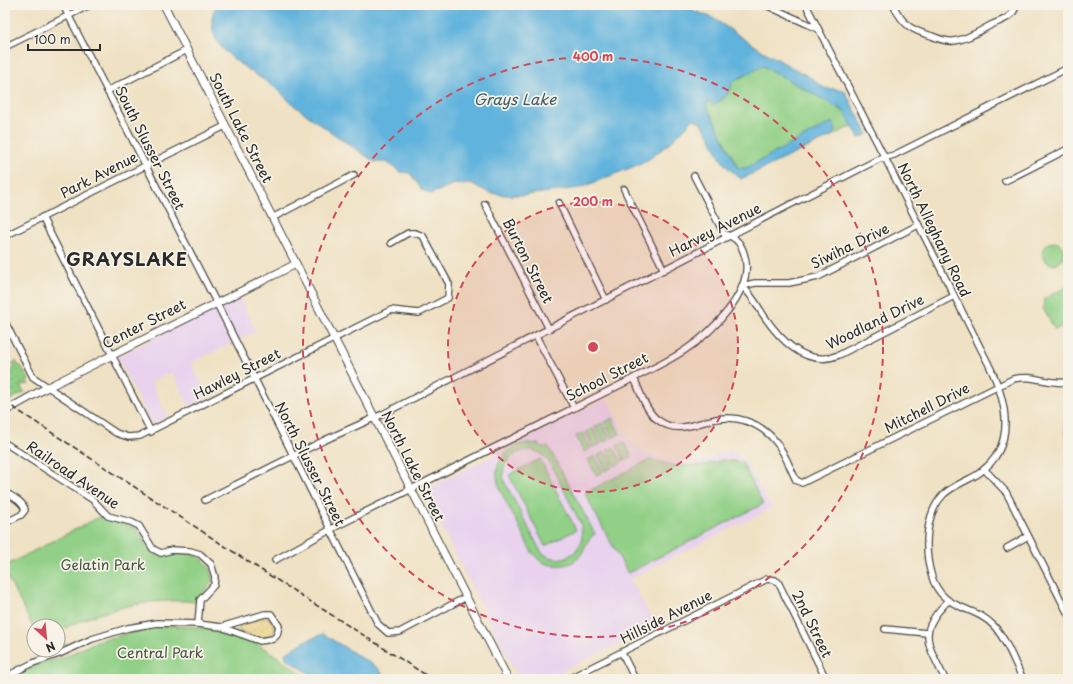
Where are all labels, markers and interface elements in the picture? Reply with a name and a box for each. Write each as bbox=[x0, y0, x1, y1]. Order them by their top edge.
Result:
scale bar bbox=[28, 26, 100, 52]
text: 100 m bbox=[34, 30, 71, 48]
text: 400 m bbox=[573, 47, 613, 65]
street label: South Lake Street bbox=[205, 69, 278, 187]
street label: South Slusser Street bbox=[110, 82, 191, 214]
water label: Grays Lake bbox=[474, 87, 557, 110]
street label: Park Avenue bbox=[56, 146, 141, 203]
street label: North Alleghany Road bbox=[893, 159, 976, 301]
text: 200 m bbox=[573, 192, 613, 210]
street label: Harvey Avenue bbox=[665, 197, 765, 262]
street label: Burton Street bbox=[498, 215, 559, 307]
street label: Siwiha Drive bbox=[807, 217, 893, 274]
district label: GRAYSLAKE bbox=[66, 245, 188, 272]
street label: Woodland Drive bbox=[822, 289, 927, 354]
street label: Center Street bbox=[98, 293, 190, 354]
centre of rings bbox=[586, 340, 600, 354]
street label: Hawley Street bbox=[190, 342, 284, 405]
street label: School Street bbox=[562, 347, 652, 406]
street label: Mitchell Drive bbox=[881, 377, 973, 438]
street label: North Slusser Street bbox=[270, 398, 351, 530]
street label: North Lake Street bbox=[377, 407, 451, 525]
street label: Railroad Avenue bbox=[22, 436, 124, 514]
park label: Gelatin Park bbox=[61, 554, 146, 575]
street label: Hillside Avenue bbox=[616, 584, 715, 649]
street label: 2nd Street bbox=[787, 586, 838, 661]
north arrow bbox=[26, 618, 66, 658]
text: N bbox=[43, 638, 59, 657]
park label: Central Park bbox=[117, 642, 204, 663]

